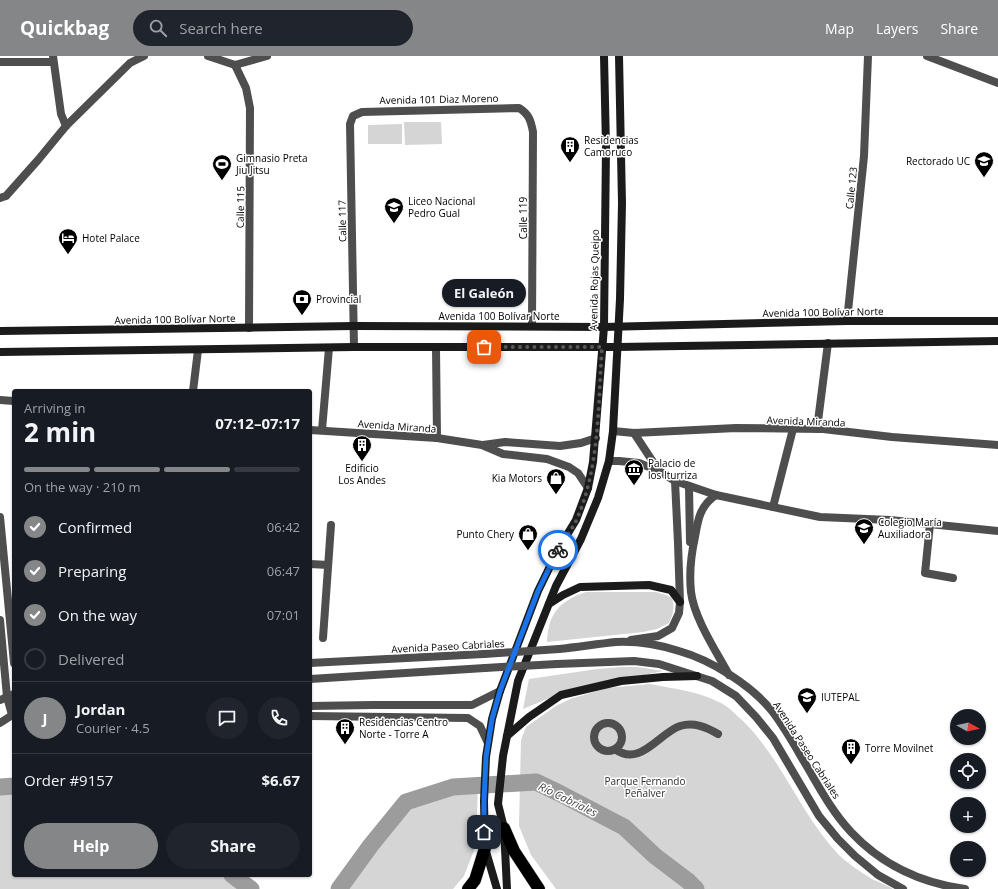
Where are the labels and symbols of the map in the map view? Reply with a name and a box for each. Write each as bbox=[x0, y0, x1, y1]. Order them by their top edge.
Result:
street label: Avenida 101 Diaz Moreno bbox=[379, 91, 499, 107]
place label: Residencias Camoruco bbox=[584, 133, 639, 159]
building icon: Residencias Camoruco bbox=[559, 135, 581, 163]
school or university icon: Rectorado UC bbox=[973, 150, 995, 178]
place label: Gimnasio Preta Jiu Jitsu bbox=[235, 151, 307, 177]
sports icon: Gimnasio Preta Jiu Jitsu bbox=[211, 153, 233, 181]
place label: Rectorado UC bbox=[906, 154, 970, 168]
street label: Calle 123 bbox=[842, 166, 860, 210]
street label: Calle 115 bbox=[233, 185, 247, 228]
place label: Liceo Nacional Pedro Gual bbox=[408, 194, 475, 220]
school or university icon: Liceo Nacional Pedro Gual bbox=[383, 196, 405, 224]
street label: Calle 119 bbox=[516, 197, 530, 239]
street label: Calle 117 bbox=[335, 199, 349, 242]
hotel icon: Hotel Palace bbox=[57, 227, 79, 255]
street label: Avenida Rojas Queipo bbox=[586, 229, 602, 331]
place label: Hotel Palace bbox=[82, 231, 140, 245]
callout: El Galeón bbox=[442, 279, 526, 307]
bank icon: Provincial bbox=[291, 288, 313, 316]
place label: Provincial bbox=[316, 292, 361, 306]
street label: Avenida 100 Bolívar Norte bbox=[762, 304, 884, 320]
street label: Avenida 100 Bolívar Norte bbox=[438, 309, 560, 323]
street label: Avenida 100 Bolívar Norte bbox=[114, 311, 236, 327]
pin bbox=[467, 330, 501, 364]
street label: Avenida Miranda bbox=[766, 413, 846, 429]
street label: Avenida Miranda bbox=[357, 416, 437, 436]
building icon: Edificio Los Andes bbox=[351, 434, 373, 462]
place label: Palacio de los Iturriza bbox=[648, 456, 697, 482]
museum icon: Palacio de los Iturriza bbox=[623, 458, 645, 486]
place label: Edificio Los Andes bbox=[338, 461, 386, 487]
shop icon: Kia Motors bbox=[545, 467, 567, 495]
place label: Kia Motors bbox=[492, 471, 542, 485]
place label: Colegio María Auxiliadora bbox=[878, 515, 942, 541]
school or university icon: Colegio María Auxiliadora bbox=[853, 517, 875, 545]
shop icon: Punto Chery bbox=[517, 523, 539, 551]
place label: Punto Chery bbox=[456, 527, 515, 541]
courier bbox=[538, 530, 578, 570]
street label: Avenida Paseo Cabriales bbox=[391, 636, 505, 656]
school or university icon: IUTEPAL bbox=[796, 686, 818, 714]
place label: IUTEPAL bbox=[821, 690, 860, 704]
street label: Avenida Paseo Cabriales bbox=[770, 699, 844, 802]
north arrow bbox=[950, 709, 986, 745]
place label: Residencias Centro Norte - Torre A bbox=[359, 715, 448, 741]
building icon: Residencias Centro Norte - Torre A bbox=[334, 717, 356, 745]
building icon: Torre Movilnet bbox=[840, 737, 862, 765]
place label: Torre Movilnet bbox=[865, 741, 934, 755]
park label: Parque Fernando Peñalver bbox=[605, 774, 685, 800]
water label: Río Cabriales bbox=[536, 778, 600, 820]
pin bbox=[467, 815, 501, 849]

